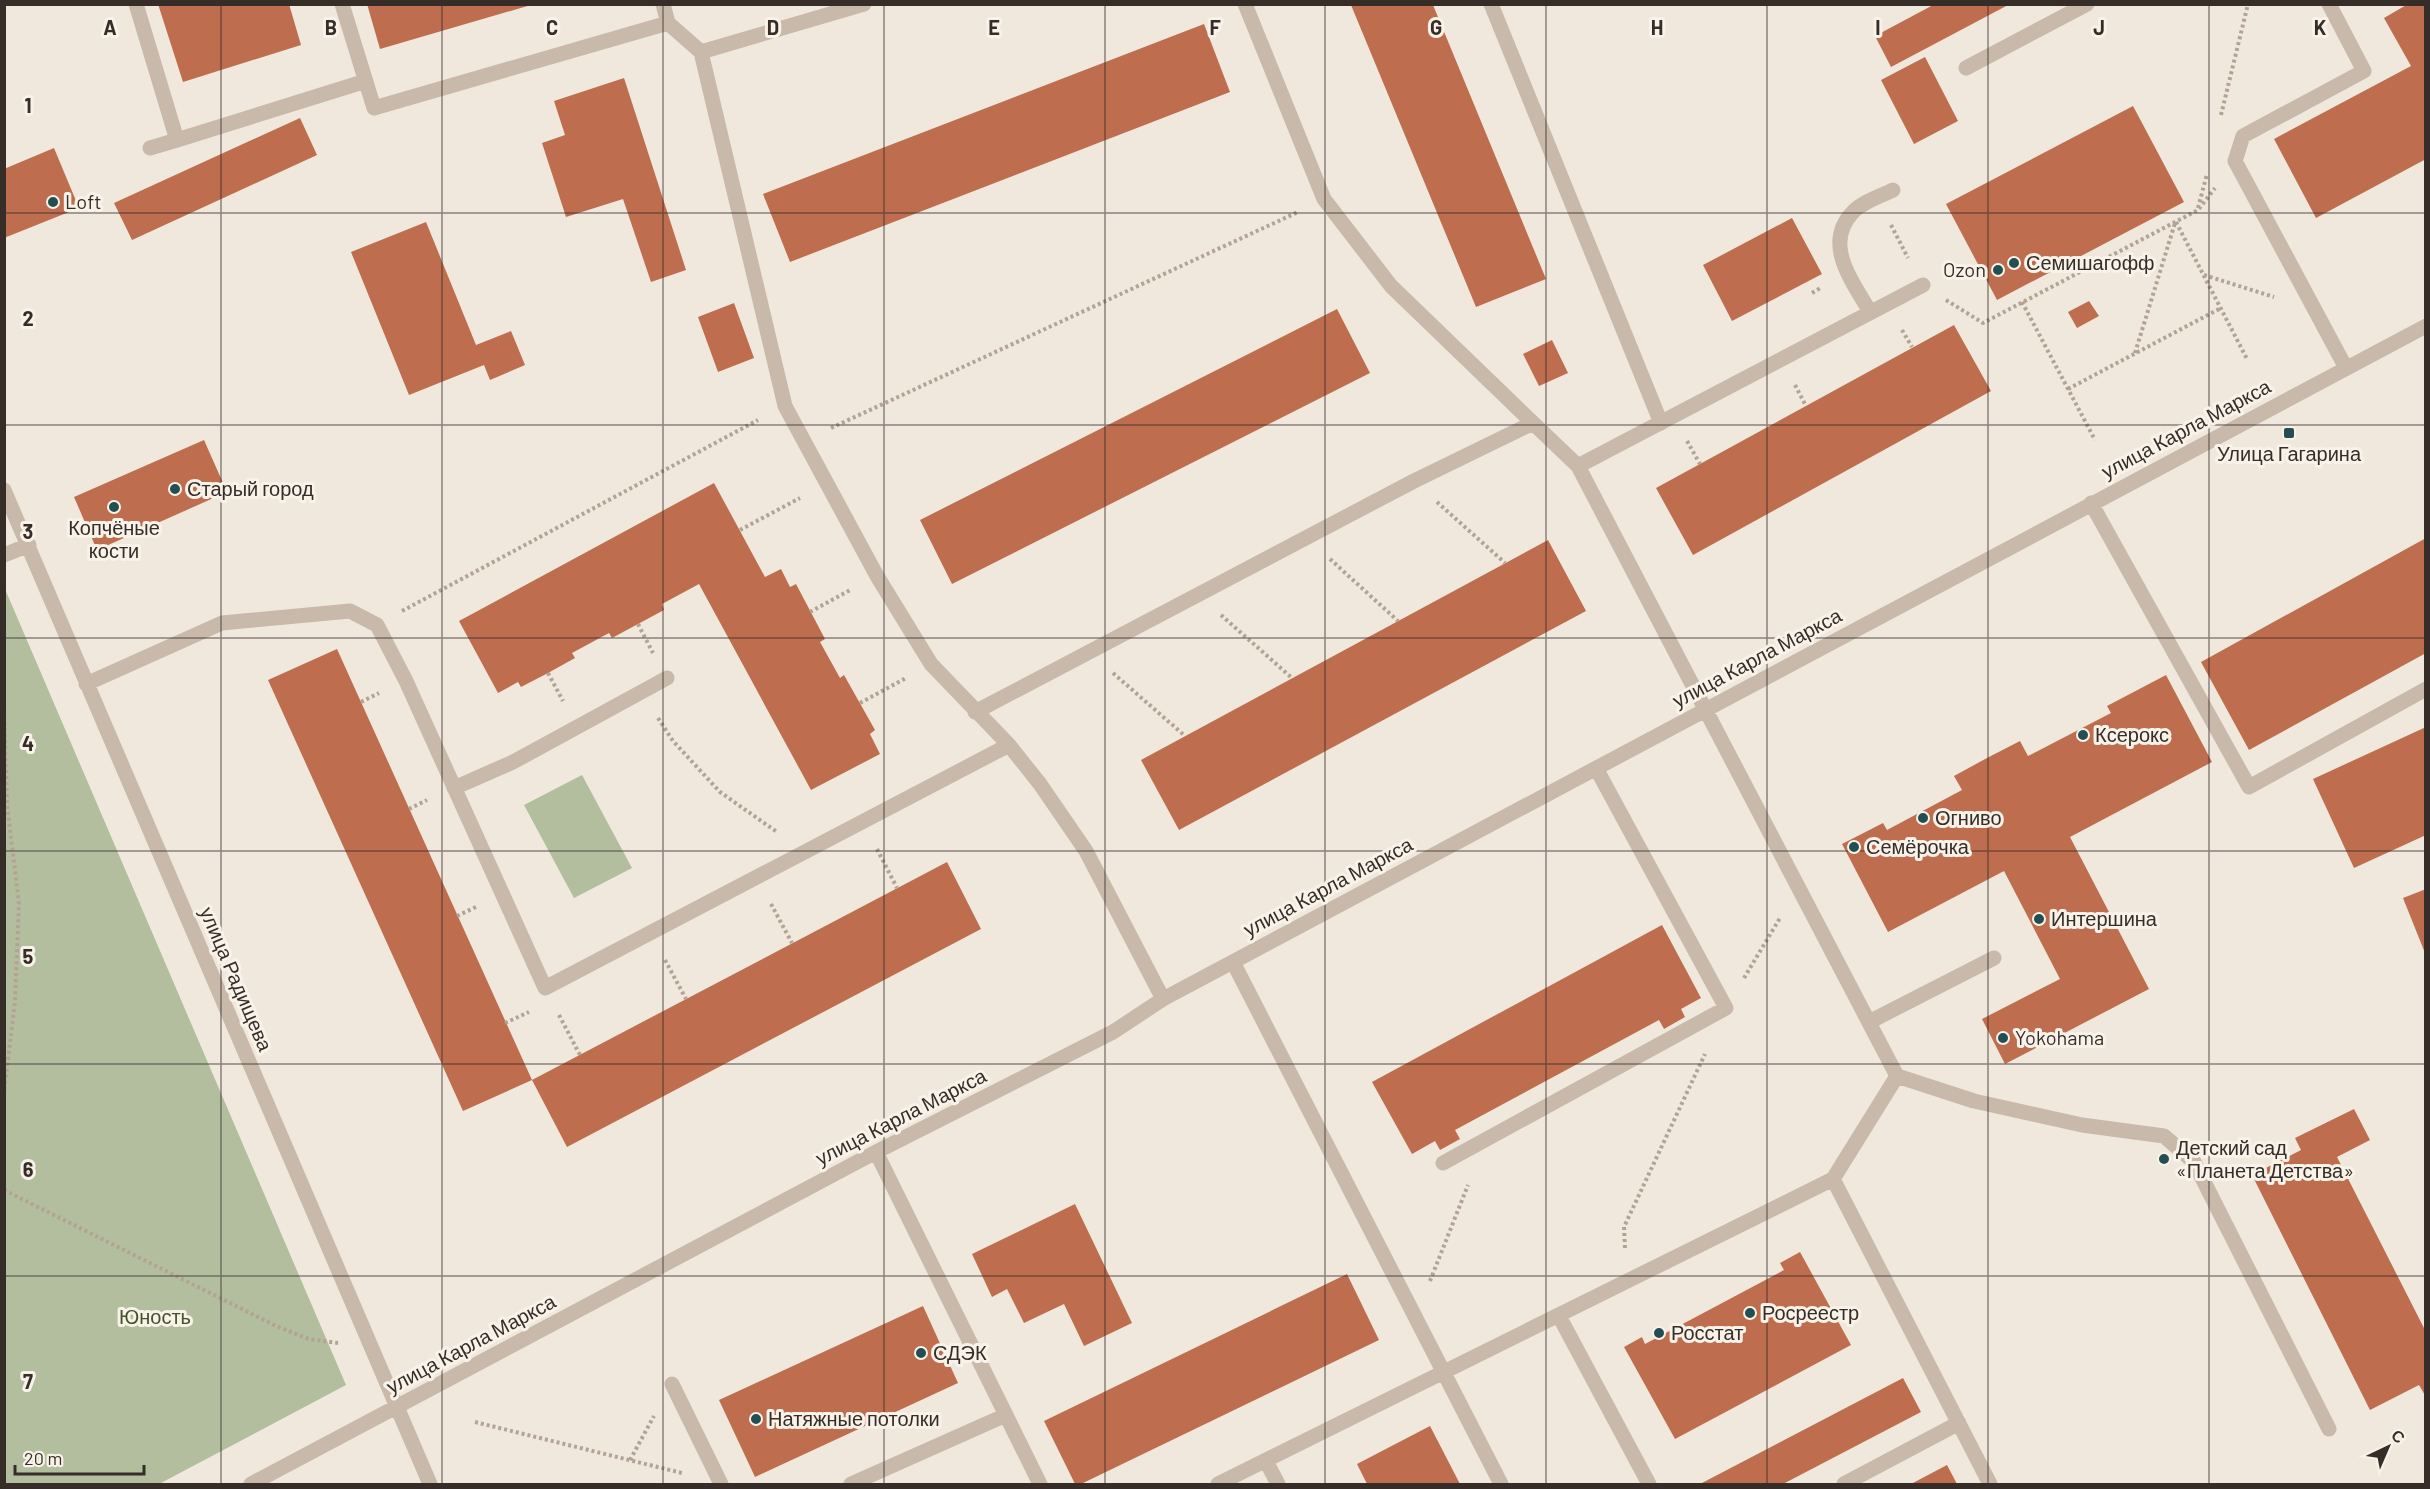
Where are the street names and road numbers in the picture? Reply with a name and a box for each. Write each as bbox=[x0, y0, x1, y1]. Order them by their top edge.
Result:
street label: улица Карла Маркса bbox=[2097, 373, 2275, 483]
street label: улица Карла Маркса bbox=[1668, 602, 1846, 712]
street label: улица Карла Маркса bbox=[1239, 831, 1417, 941]
street label: улица Радищева bbox=[196, 903, 278, 1055]
street label: улица Карла Маркса bbox=[811, 1062, 991, 1170]
street label: улица Карла Маркса bbox=[382, 1288, 560, 1398]

